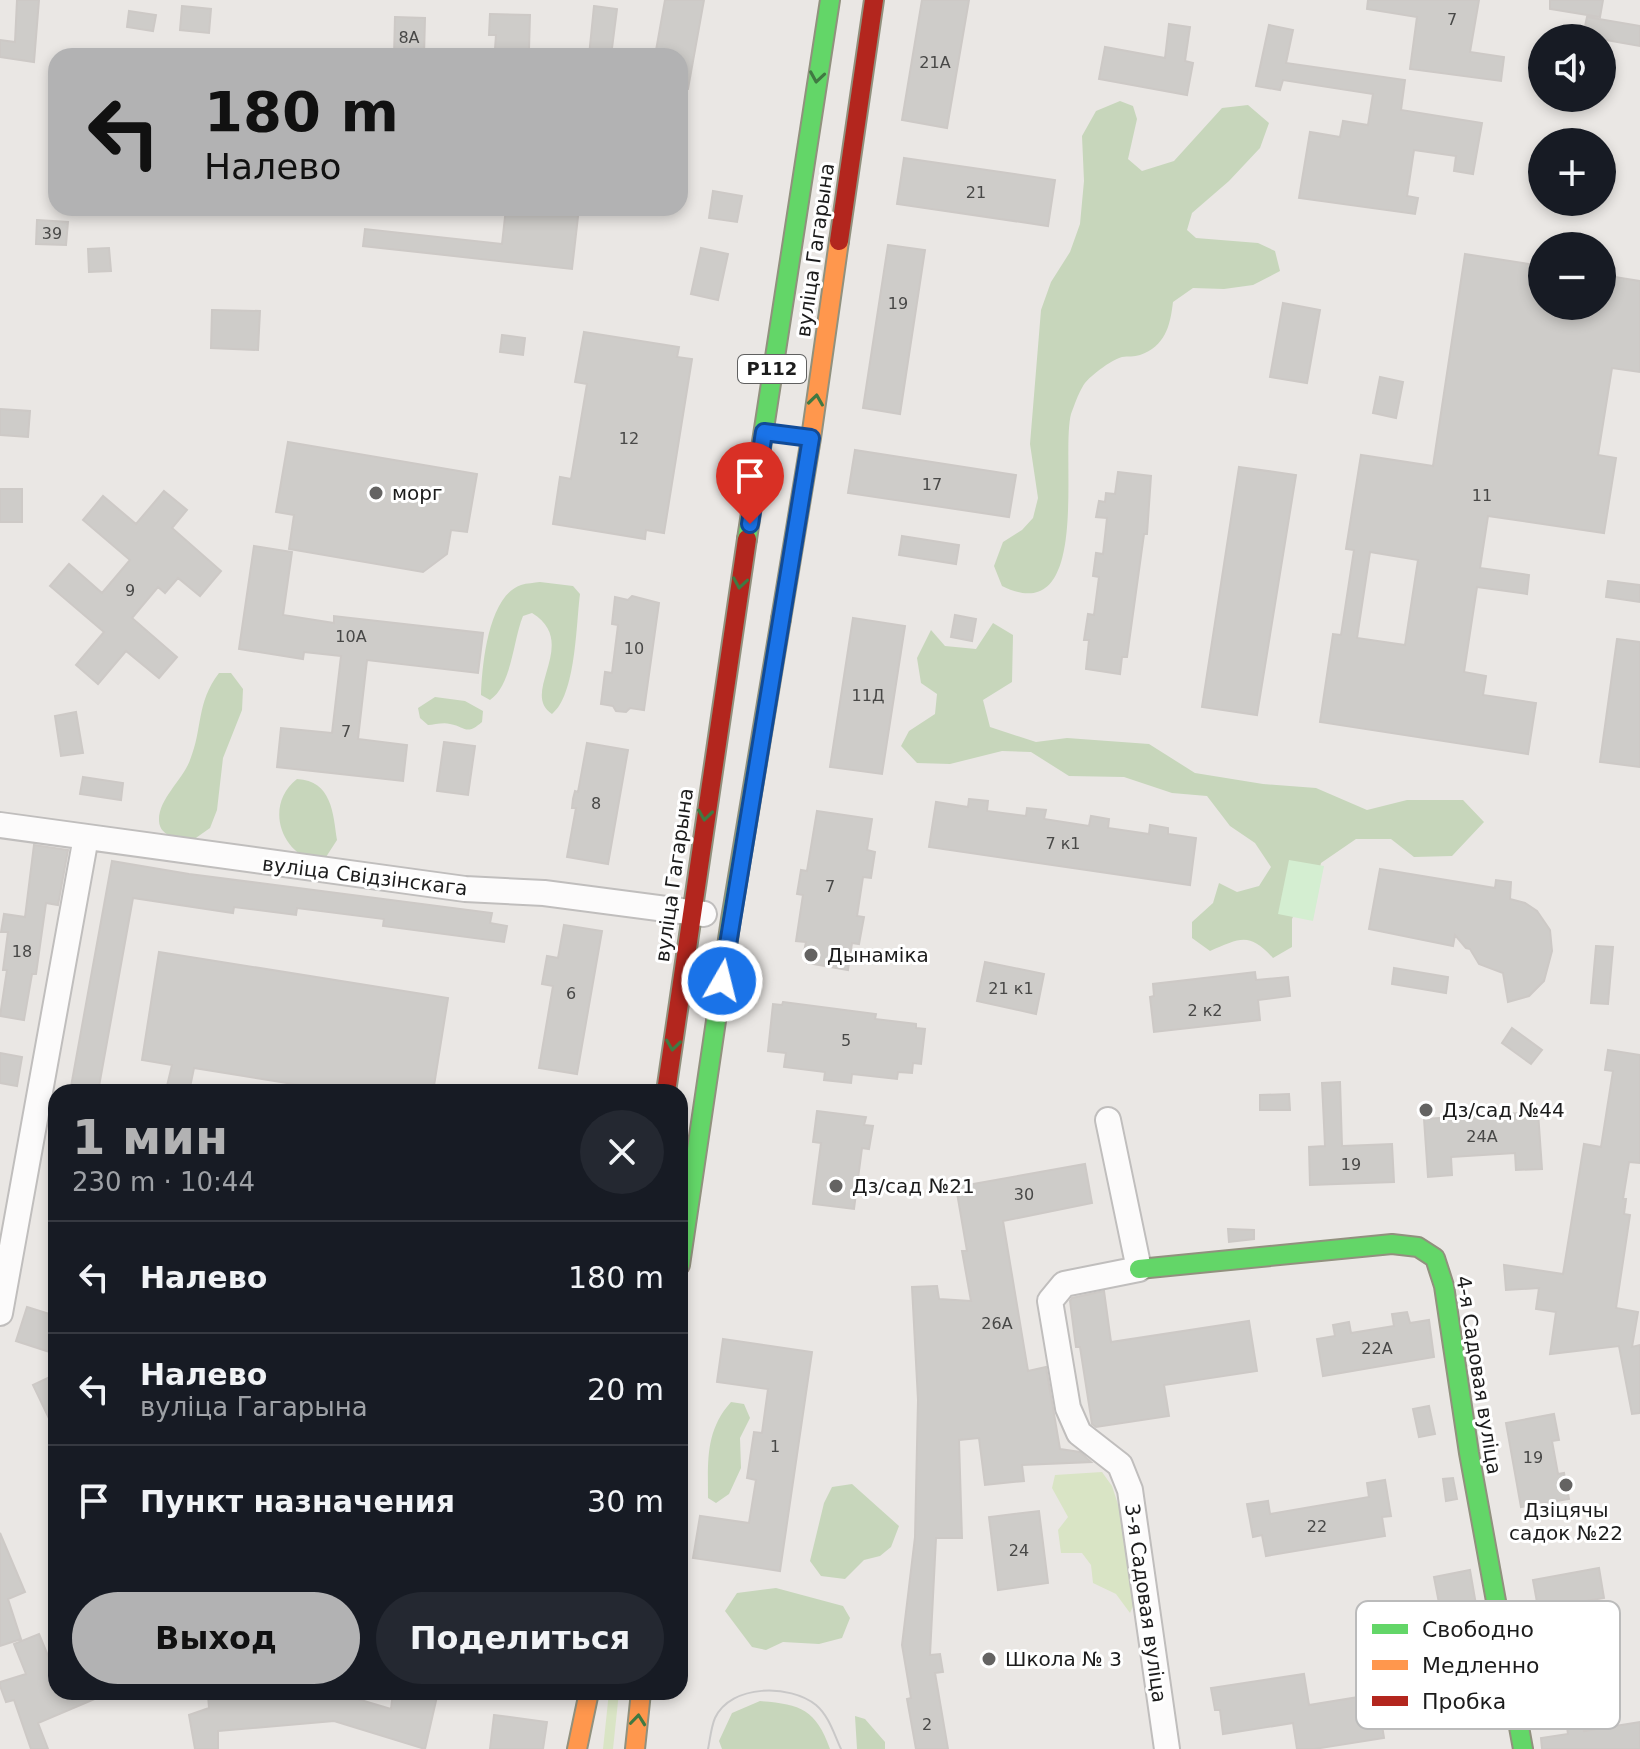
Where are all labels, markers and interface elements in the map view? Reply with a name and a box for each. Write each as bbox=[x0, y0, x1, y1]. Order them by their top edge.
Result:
house number: 7 bbox=[1447, 10, 1457, 29]
map controls bbox=[1528, 24, 1616, 320]
button: sound bbox=[1528, 24, 1616, 112]
house number: 8А bbox=[398, 28, 420, 47]
house number: 21А bbox=[919, 53, 951, 72]
one-way arrow bbox=[810, 70, 827, 84]
text: 180 m bbox=[204, 79, 399, 144]
icon: left bbox=[72, 80, 176, 184]
button: + bbox=[1528, 128, 1616, 216]
text: Налево bbox=[204, 146, 342, 187]
street label: вуліца Гагарына bbox=[791, 162, 839, 338]
house number: 21 bbox=[966, 183, 986, 202]
house number: 39 bbox=[42, 224, 62, 243]
button: − bbox=[1528, 232, 1616, 320]
house number: 19 bbox=[888, 294, 908, 313]
road number: Р112 bbox=[738, 355, 806, 383]
one-way arrow bbox=[807, 393, 824, 406]
house number: 12 bbox=[619, 429, 639, 448]
pin bbox=[716, 442, 784, 524]
icon: arrive bbox=[728, 454, 772, 498]
house number: 17 bbox=[922, 475, 942, 494]
place label: морг bbox=[392, 481, 443, 505]
marker: морг bbox=[367, 484, 385, 502]
house number: 11 bbox=[1472, 486, 1492, 505]
one-way arrow bbox=[733, 576, 750, 590]
house number: 9 bbox=[125, 581, 135, 600]
house number: 10А bbox=[335, 627, 367, 646]
house number: 10 bbox=[624, 639, 644, 658]
house number: 11Д bbox=[852, 686, 884, 705]
house number: 7 bbox=[341, 722, 351, 741]
street label: вуліца Гагарына bbox=[650, 787, 698, 963]
house number: 8 bbox=[591, 794, 601, 813]
one-way arrow bbox=[697, 808, 714, 822]
house number: 7 к1 bbox=[1045, 834, 1081, 853]
street label: вуліца Свідзінскага bbox=[261, 851, 469, 901]
house number: 7 bbox=[825, 877, 835, 896]
position arrow bbox=[680, 939, 764, 1023]
house number: 18 bbox=[12, 942, 32, 961]
place label: Дынаміка bbox=[827, 943, 929, 967]
marker: Дынаміка bbox=[802, 946, 820, 964]
house number: 21 к1 bbox=[988, 979, 1034, 998]
house number: 6 bbox=[566, 984, 576, 1003]
house number: 2 к2 bbox=[1187, 1001, 1223, 1020]
house number: 5 bbox=[841, 1031, 851, 1050]
one-way arrow bbox=[665, 1038, 682, 1052]
place label: Дз/сад №44 bbox=[1442, 1098, 1565, 1122]
marker: Дз/сад №44 bbox=[1417, 1101, 1435, 1119]
text: 1 мин bbox=[72, 1109, 228, 1165]
button: close bbox=[580, 1110, 664, 1194]
house number: 24А bbox=[1466, 1127, 1498, 1146]
house number: 19 bbox=[1341, 1155, 1361, 1174]
text: 230 m · 10:44 bbox=[72, 1167, 255, 1197]
place label: Дз/сад №21 bbox=[852, 1174, 975, 1198]
marker: Дз/сад №21 bbox=[827, 1177, 845, 1195]
house number: 30 bbox=[1014, 1185, 1034, 1204]
icon: left bbox=[72, 1255, 116, 1299]
text: Налево bbox=[140, 1260, 267, 1295]
text: 180 m bbox=[568, 1260, 664, 1295]
street label: 4-я Садовая вуліца bbox=[1451, 1274, 1507, 1476]
house number: 26А bbox=[981, 1314, 1013, 1333]
house number: 22А bbox=[1361, 1339, 1393, 1358]
text: Налево bbox=[140, 1357, 267, 1392]
icon: left bbox=[72, 1367, 116, 1411]
text: 20 m bbox=[587, 1372, 664, 1407]
text: вуліца Гагарына bbox=[140, 1392, 368, 1422]
house number: 1 bbox=[770, 1437, 780, 1456]
house number: 19 bbox=[1523, 1448, 1543, 1467]
marker: Дзіцячы садок №22 bbox=[1557, 1476, 1575, 1494]
icon: arrive bbox=[72, 1479, 116, 1523]
text: Пункт назначения bbox=[140, 1484, 455, 1519]
text: 30 m bbox=[587, 1484, 664, 1519]
place label: Дзіцячы садок №22 bbox=[1509, 1498, 1623, 1545]
street label: 3-я Садовая вуліца bbox=[1120, 1502, 1172, 1704]
house number: 22 bbox=[1307, 1517, 1327, 1536]
house number: 24 bbox=[1009, 1541, 1029, 1560]
button: Выход bbox=[72, 1592, 360, 1684]
button: Поделиться bbox=[376, 1592, 664, 1684]
legend bbox=[1356, 1601, 1620, 1729]
text: Свободно bbox=[1422, 1617, 1534, 1642]
place label: Школа № 3 bbox=[1005, 1647, 1122, 1671]
marker: Школа № 3 bbox=[980, 1650, 998, 1668]
text: Медленно bbox=[1422, 1653, 1540, 1678]
text: Пробка bbox=[1422, 1689, 1506, 1714]
one-way arrow bbox=[629, 1714, 646, 1727]
house number: 2 bbox=[922, 1715, 932, 1734]

